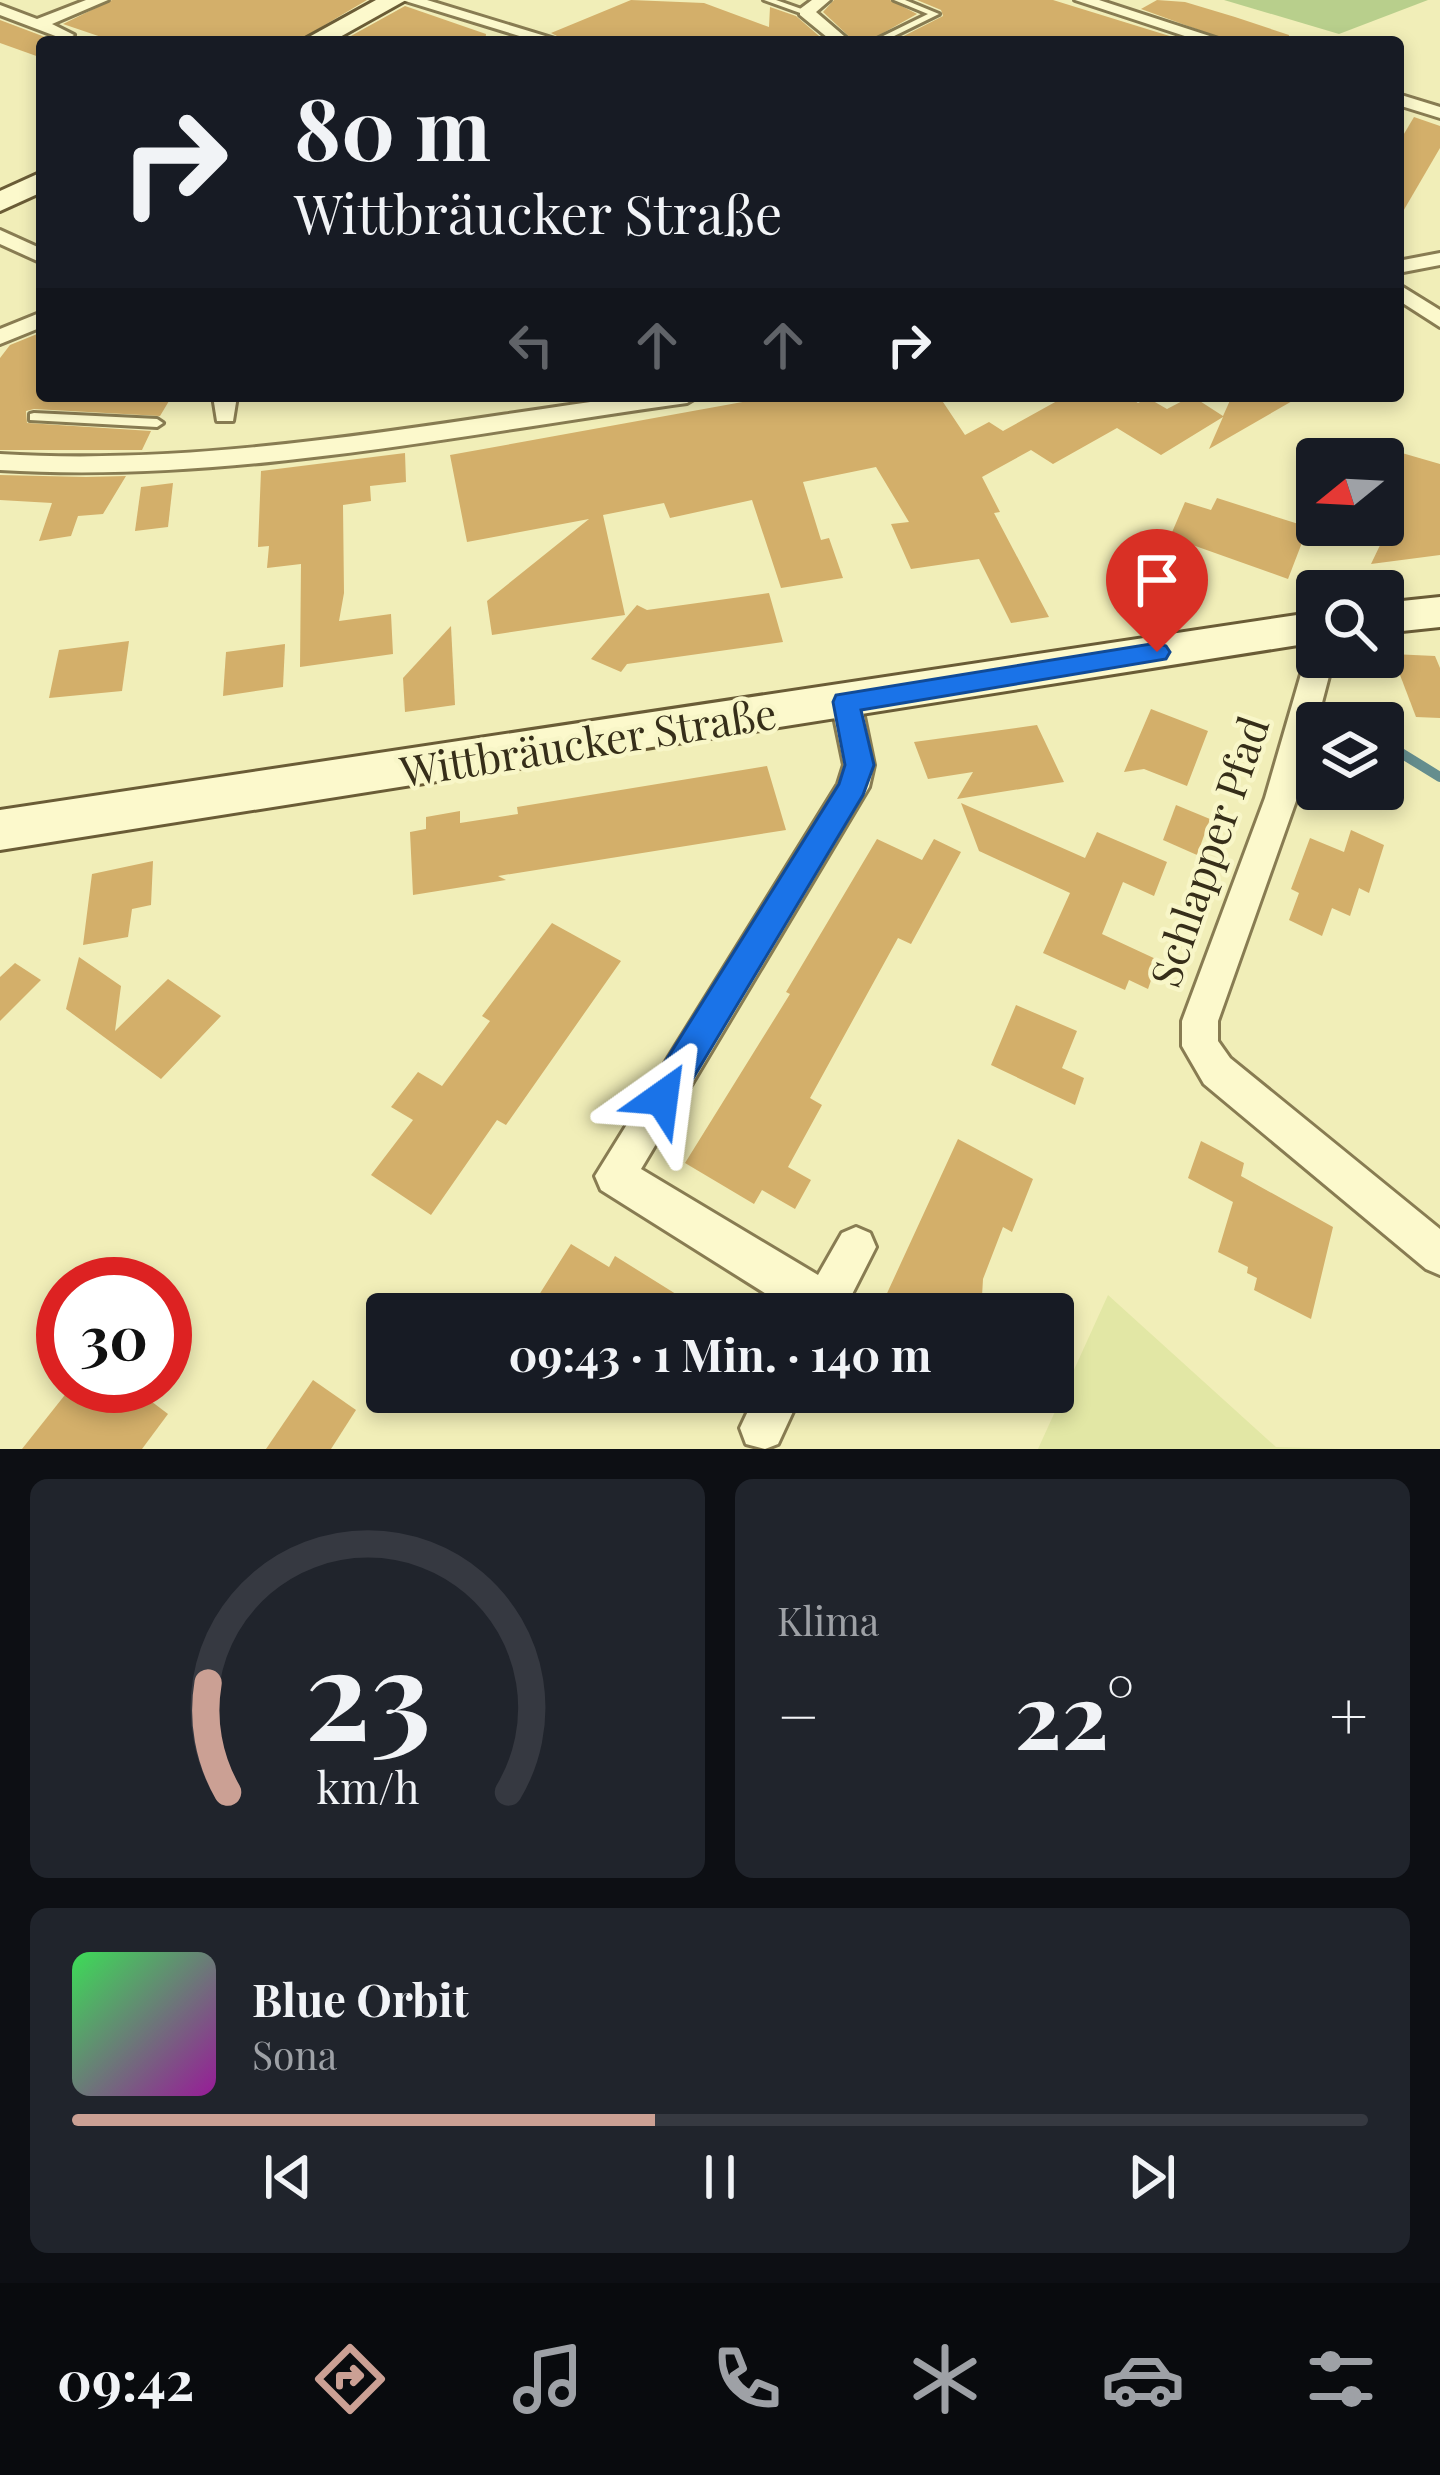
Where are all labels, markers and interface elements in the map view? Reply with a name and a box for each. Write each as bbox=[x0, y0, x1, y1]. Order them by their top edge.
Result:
text: 80 m bbox=[294, 70, 491, 182]
icon: right bbox=[96, 84, 252, 240]
text: Wittbräucker Straße bbox=[294, 177, 782, 249]
icon: left bbox=[498, 312, 564, 378]
icon: ahead bbox=[624, 312, 690, 378]
icon: ahead bbox=[750, 312, 816, 378]
icon: right bbox=[876, 312, 942, 378]
north arrow bbox=[1296, 438, 1404, 546]
map controls bbox=[1296, 438, 1404, 810]
pin bbox=[1106, 529, 1208, 652]
icon: arrive bbox=[1124, 547, 1190, 613]
button: search bbox=[1296, 570, 1404, 678]
street label: Wittbräucker Straße bbox=[395, 684, 780, 799]
button: layers bbox=[1296, 702, 1404, 810]
street label: Schlapper Pfad bbox=[1136, 708, 1280, 994]
position arrow bbox=[599, 1035, 725, 1161]
speed limit sign: 30 bbox=[36, 1257, 192, 1413]
text: 09:43 · 1 Min. · 140 m bbox=[508, 1323, 932, 1383]
text: Klima bbox=[777, 1594, 879, 1646]
text: 23 bbox=[304, 1606, 431, 1772]
text: 22° bbox=[1015, 1653, 1134, 1773]
text: − bbox=[777, 1670, 820, 1758]
text: + bbox=[1329, 1670, 1368, 1758]
text: km/h bbox=[316, 1757, 419, 1814]
text: Blue Orbit bbox=[252, 1968, 469, 2028]
text: Sona bbox=[252, 2028, 337, 2080]
icon: previous bbox=[255, 2144, 321, 2210]
icon: pause bbox=[687, 2144, 753, 2210]
icon: next bbox=[1119, 2144, 1185, 2210]
icon: directions bbox=[308, 2337, 392, 2421]
icon: music bbox=[506, 2337, 590, 2421]
icon: phone bbox=[705, 2337, 789, 2421]
icon: climate bbox=[903, 2337, 987, 2421]
icon: car bbox=[1101, 2337, 1185, 2421]
icon: filters bbox=[1299, 2337, 1383, 2421]
text: 09:42 bbox=[57, 2343, 194, 2415]

